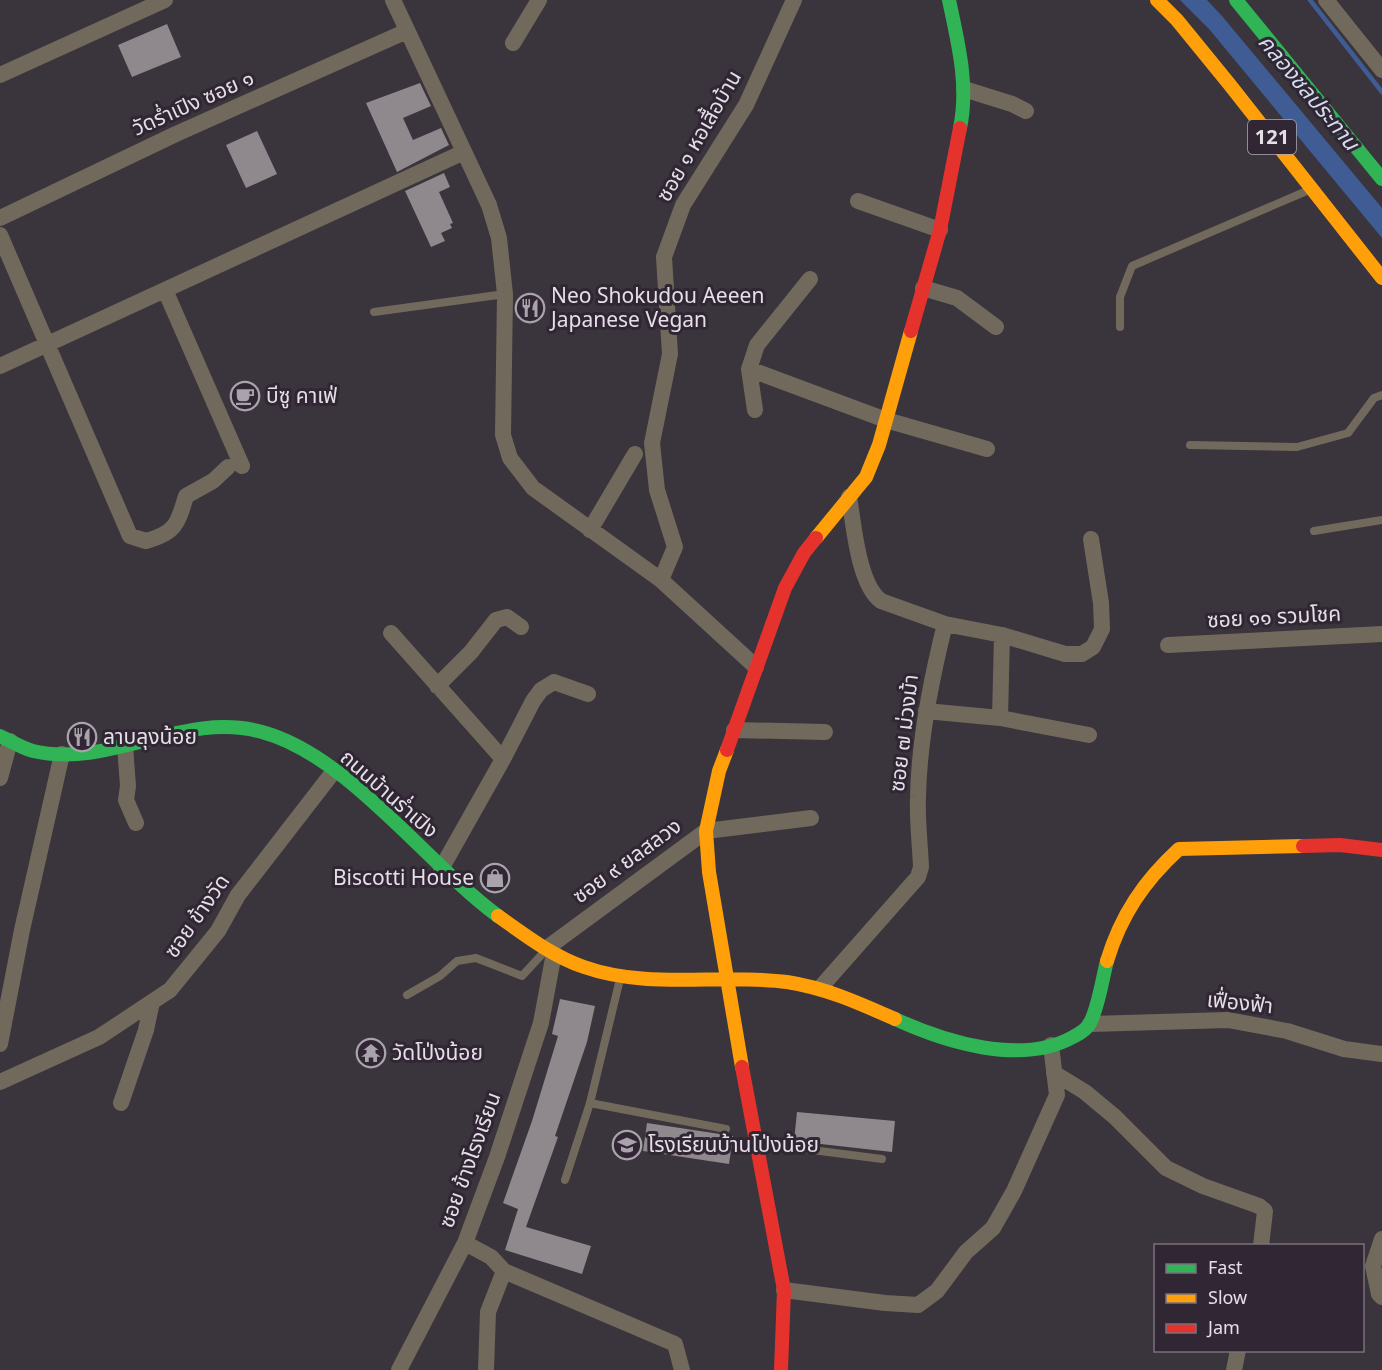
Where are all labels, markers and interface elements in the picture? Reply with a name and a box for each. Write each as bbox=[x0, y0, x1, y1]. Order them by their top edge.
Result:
water label: คลองชลประทาน bbox=[1252, 27, 1368, 157]
street label: วัดร่ำเปิง ซอย ๑ bbox=[127, 63, 258, 141]
street label: ซอย ๑ หอเสื้อบ้าน bbox=[649, 65, 747, 206]
road number: 121 bbox=[1248, 120, 1296, 154]
place label: Neo Shokudou Aeeen Japanese Vegan bbox=[549, 281, 764, 333]
restaurant icon: Neo Shokudou Aeeen Japanese Vegan bbox=[514, 292, 546, 324]
cafe icon: บีซู คาเฟ่ bbox=[229, 380, 261, 412]
place label: บีซู คาเฟ่ bbox=[266, 381, 337, 409]
street label: ซอย ๑๑ รวมโชค bbox=[1206, 599, 1342, 633]
street label: ซอย ๗ ม่วงม้า bbox=[882, 673, 924, 793]
restaurant icon: ลาบลุงน้อย bbox=[66, 721, 98, 753]
place label: ลาบลุงน้อย bbox=[103, 722, 197, 750]
street label: ถนนบ้านร่ำเปิง bbox=[335, 743, 445, 844]
street label: ซอย ๙ ยลสลวง bbox=[566, 811, 686, 909]
shop icon: Biscotti House bbox=[479, 862, 511, 894]
place label: Biscotti House bbox=[333, 863, 474, 891]
street label: ซอย ข้างวัด bbox=[157, 868, 235, 963]
street label: เฟื่องฟ้า bbox=[1206, 985, 1275, 1019]
temple icon: วัดโป่งน้อย bbox=[355, 1037, 387, 1069]
place label: วัดโป่งน้อย bbox=[392, 1038, 483, 1066]
street label: ซอย ข้างโรงเรียน bbox=[432, 1088, 507, 1231]
school or university icon: โรงเรียนบ้านโป่งน้อย bbox=[611, 1129, 643, 1161]
place label: โรงเรียนบ้านโป่งน้อย bbox=[648, 1130, 819, 1158]
legend bbox=[1154, 1244, 1364, 1352]
text: Fast bbox=[1208, 1255, 1243, 1279]
text: Slow bbox=[1208, 1285, 1247, 1309]
text: Jam bbox=[1206, 1315, 1240, 1339]

